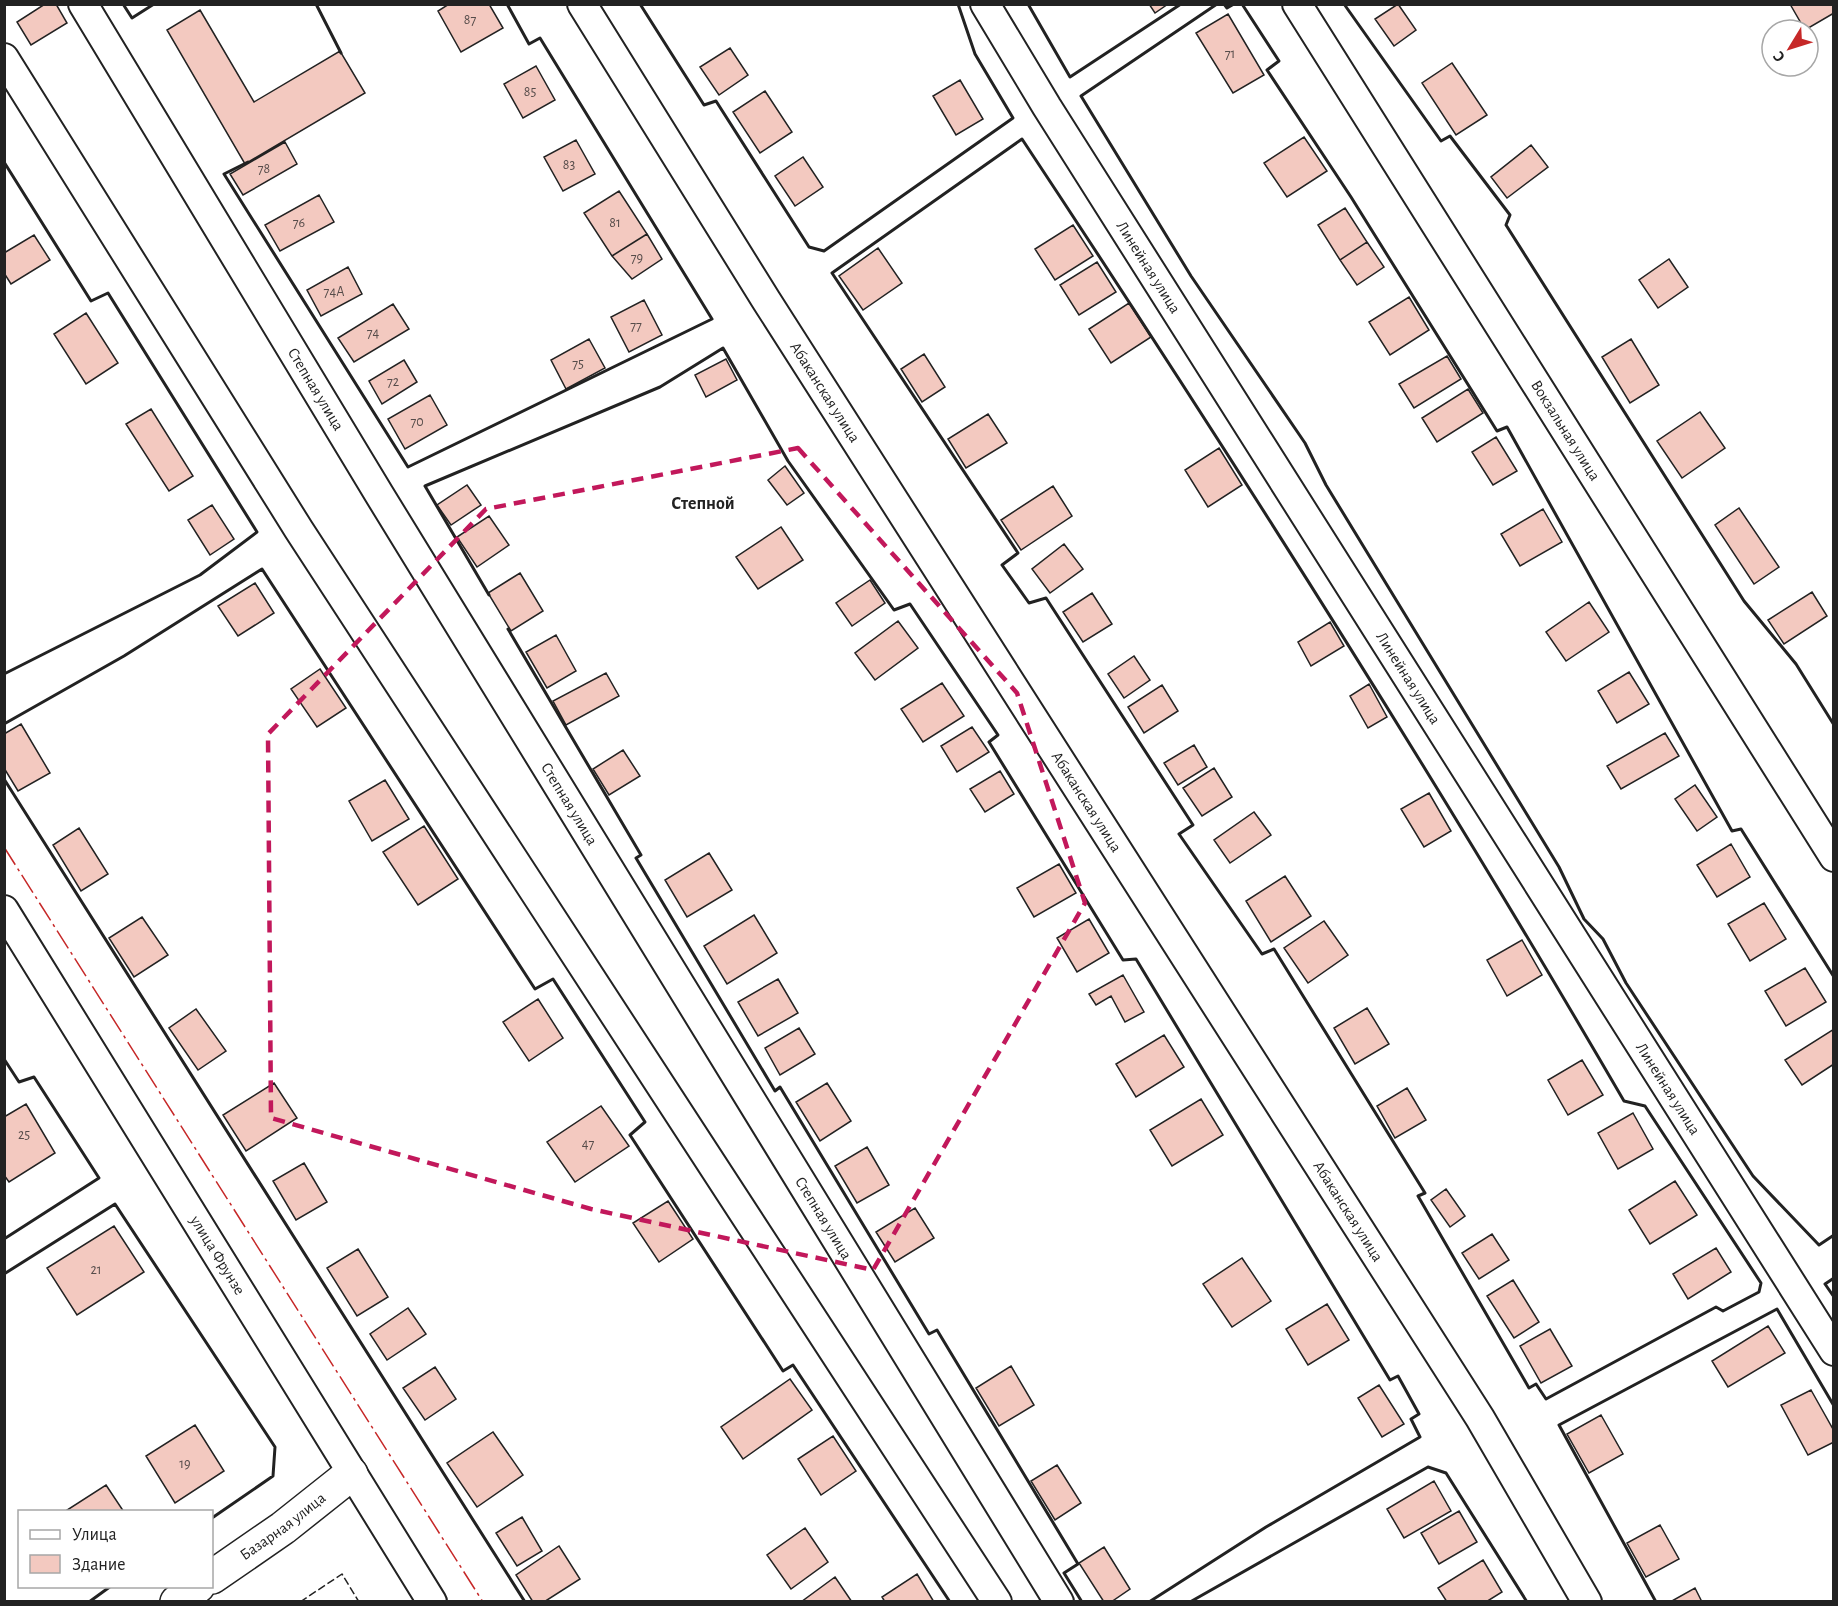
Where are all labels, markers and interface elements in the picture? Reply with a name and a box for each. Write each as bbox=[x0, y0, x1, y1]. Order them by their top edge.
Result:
house number: 87 bbox=[464, 13, 476, 27]
north arrow bbox=[1760, 18, 1820, 78]
house number: 71 bbox=[1225, 47, 1235, 61]
text: С bbox=[1770, 48, 1788, 65]
house number: 85 bbox=[524, 85, 536, 99]
house number: 83 bbox=[563, 158, 575, 172]
house number: 78 bbox=[258, 162, 270, 176]
house number: 76 bbox=[293, 216, 305, 230]
house number: 81 bbox=[609, 216, 621, 230]
street label: Линейная улица bbox=[1113, 218, 1184, 316]
house number: 79 bbox=[631, 251, 643, 265]
house number: 74А bbox=[324, 285, 344, 299]
house number: 77 bbox=[630, 319, 642, 333]
house number: 74 bbox=[367, 326, 380, 340]
street label: Абаканская улица bbox=[787, 339, 863, 445]
street label: Степная улица bbox=[285, 345, 347, 433]
house number: 75 bbox=[572, 357, 584, 371]
house number: 72 bbox=[387, 375, 399, 389]
street label: Вокзальная улица bbox=[1528, 377, 1603, 484]
house number: 70 bbox=[410, 415, 424, 429]
district label: Степной bbox=[671, 495, 735, 513]
street label: Линейная улица bbox=[1373, 629, 1443, 727]
street label: Абаканская улица bbox=[1049, 749, 1124, 855]
street label: Степная улица bbox=[538, 760, 600, 848]
street label: Линейная улица bbox=[1633, 1040, 1703, 1138]
house number: 25 bbox=[18, 1128, 30, 1142]
house number: 47 bbox=[582, 1137, 594, 1151]
street label: Абаканская улица bbox=[1310, 1158, 1386, 1265]
street label: Степная улица bbox=[792, 1174, 855, 1262]
street label: улица Фрунзе bbox=[186, 1212, 248, 1298]
house number: 21 bbox=[90, 1263, 102, 1277]
house number: 19 bbox=[179, 1457, 191, 1471]
street label: Базарная улица bbox=[237, 1490, 329, 1563]
legend bbox=[18, 1510, 213, 1588]
text: Улица bbox=[72, 1526, 117, 1544]
text: Здание bbox=[72, 1556, 126, 1574]

